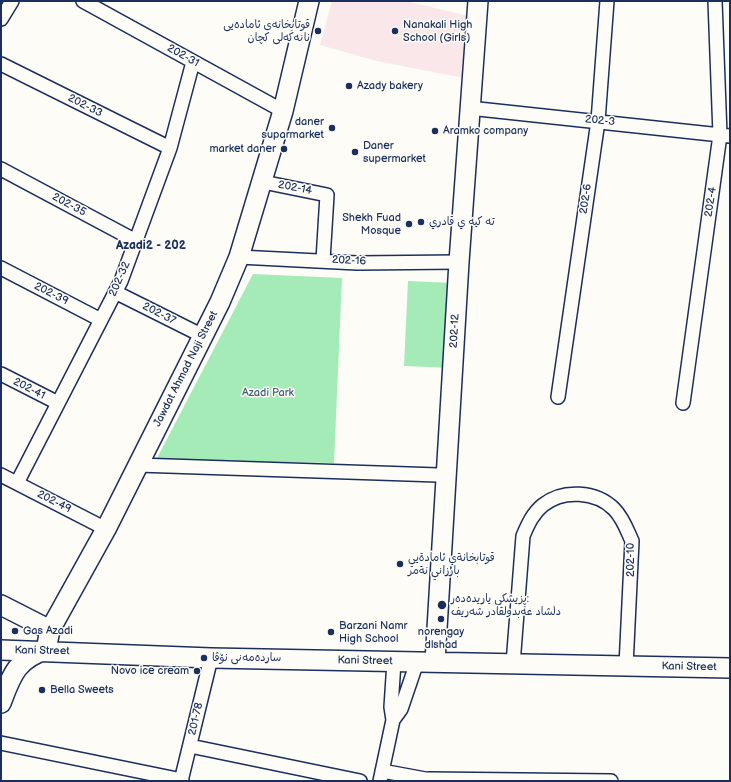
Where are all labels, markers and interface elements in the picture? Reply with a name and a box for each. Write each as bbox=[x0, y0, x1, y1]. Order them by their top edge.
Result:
place label: قوتابخانەی ئامادەیی نانەکەلی کچان bbox=[223, 18, 310, 44]
place label: Nanakali High School (Girls) bbox=[403, 18, 472, 44]
marker: قوتابخانەی ئامادەیی نانەکەلی کچان bbox=[313, 26, 323, 36]
marker: Nanakali High School (Girls) bbox=[390, 26, 400, 36]
street label: 202-31 bbox=[165, 42, 201, 70]
place label: Azady bakery bbox=[357, 79, 423, 93]
marker: Azady bakery bbox=[344, 81, 354, 91]
street label: 202-33 bbox=[66, 92, 104, 120]
street label: 202-3 bbox=[584, 113, 616, 129]
place label: daner suparmarket bbox=[261, 115, 324, 141]
marker: daner suparmarket bbox=[327, 123, 337, 133]
place label: Aramko company bbox=[443, 124, 528, 138]
marker: Aramko company bbox=[430, 126, 440, 136]
place label: Daner supermarket bbox=[363, 139, 426, 165]
place label: market daner bbox=[209, 142, 276, 156]
marker: market daner bbox=[279, 144, 289, 154]
marker: Daner supermarket bbox=[350, 147, 360, 157]
street label: 202-14 bbox=[277, 178, 313, 198]
street label: 202-6 bbox=[577, 183, 595, 215]
street label: 202-4 bbox=[702, 186, 720, 218]
street label: 202-35 bbox=[50, 191, 88, 219]
place label: Shekh Fuad Mosque bbox=[342, 211, 401, 237]
place label: ته كيه ي قادري bbox=[429, 215, 495, 229]
marker: ته كيه ي قادري bbox=[416, 217, 426, 227]
marker: Shekh Fuad Mosque bbox=[404, 219, 414, 229]
district label: Azadi2 - 202 bbox=[116, 239, 186, 253]
street label: 202-16 bbox=[331, 254, 367, 268]
street label: 202-32 bbox=[107, 260, 133, 298]
street label: 202-39 bbox=[32, 280, 70, 308]
street label: 202-37 bbox=[140, 300, 178, 328]
street label: Jawdat Ahmad Naji Street bbox=[151, 309, 221, 429]
street label: 202-12 bbox=[448, 314, 462, 348]
street label: 202-41 bbox=[11, 375, 47, 403]
park label: Azadi Park bbox=[242, 386, 294, 400]
street label: 202-49 bbox=[35, 488, 73, 516]
street label: 202-10 bbox=[624, 543, 638, 577]
place label: قوتابخانةي ئامادةيي بارزاني نةمر bbox=[408, 551, 495, 577]
marker: قوتابخانةي ئامادةيي بارزاني نةمر bbox=[395, 559, 405, 569]
place label: پزیشکی یاریدەدەر: دلشاد عەبدولقادر شەریف bbox=[451, 592, 561, 618]
marker: پزیشکی یاریدەدەر: دلشاد عەبدولقادر شەریف bbox=[436, 599, 448, 611]
marker: norengay dlshad bbox=[436, 614, 446, 624]
place label: Barzani Namr High School bbox=[339, 619, 408, 645]
place label: Gas Azadi bbox=[23, 624, 73, 638]
place label: norengay dlshad bbox=[418, 625, 464, 651]
marker: Gas Azadi bbox=[10, 626, 20, 636]
marker: Barzani Namr High School bbox=[326, 627, 336, 637]
street label: Kani Street bbox=[14, 644, 70, 658]
place label: ساردەمەنی نۆڤا bbox=[212, 651, 281, 665]
marker: ساردەمەنی نۆڤا bbox=[199, 653, 209, 663]
street label: Kani Street bbox=[337, 654, 393, 668]
street label: Kani Street bbox=[661, 660, 717, 674]
place label: Novo ice cream bbox=[111, 664, 189, 678]
marker: Novo ice cream bbox=[192, 666, 202, 676]
place label: Bella Sweets bbox=[50, 683, 114, 697]
marker: Bella Sweets bbox=[37, 685, 47, 695]
street label: 201-78 bbox=[186, 701, 206, 737]

